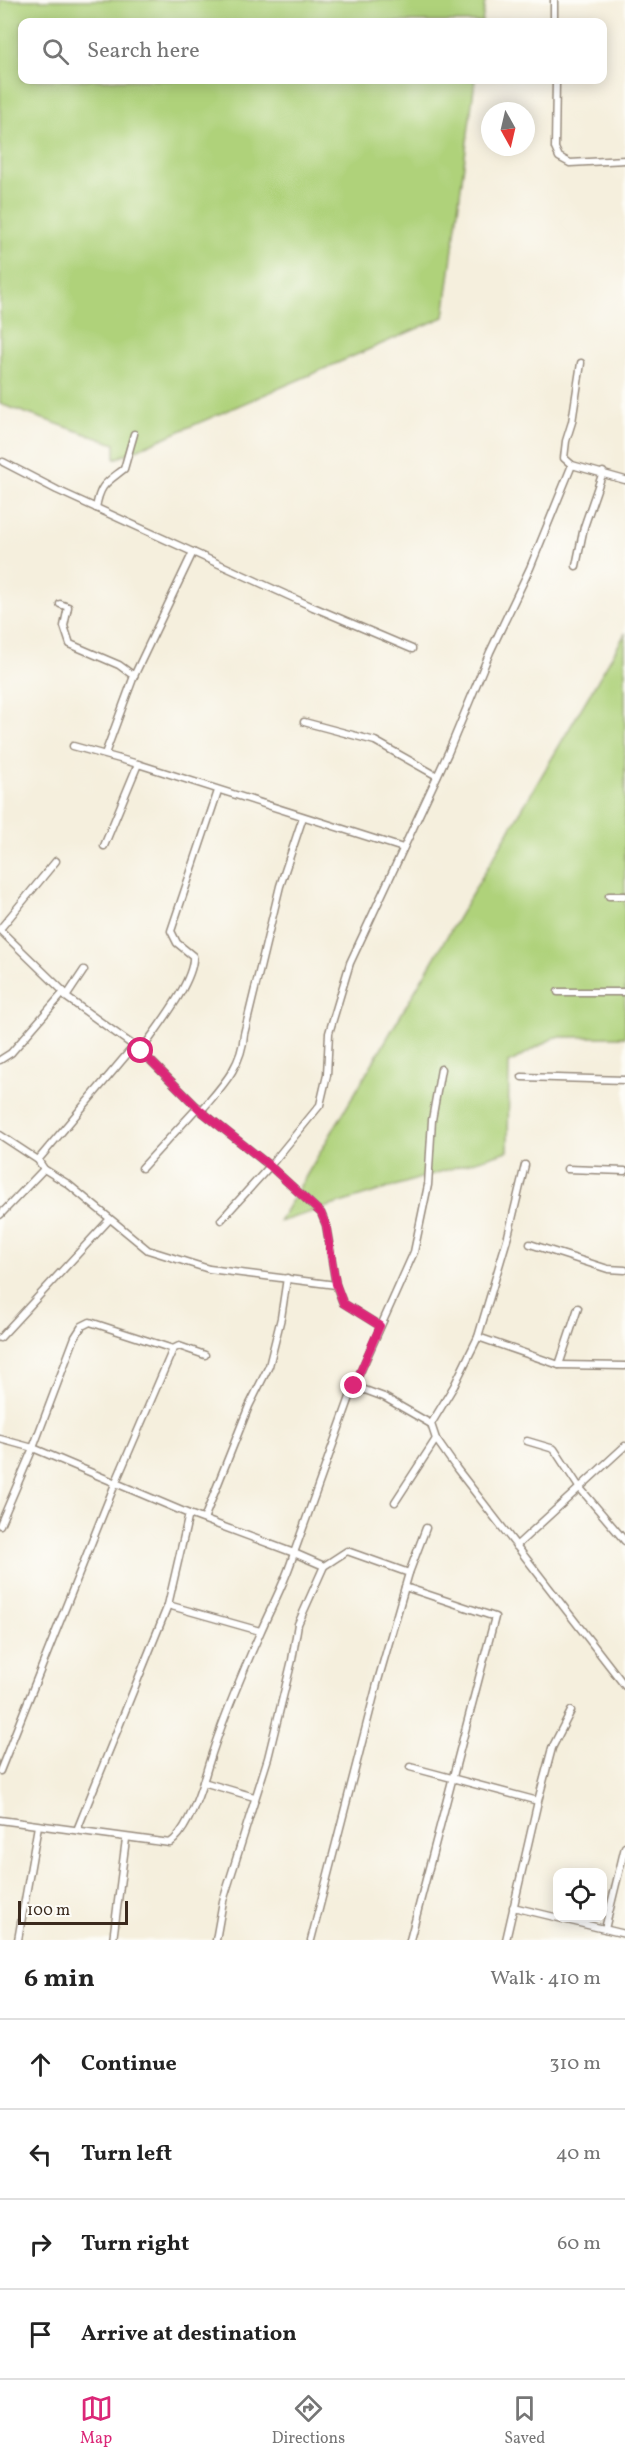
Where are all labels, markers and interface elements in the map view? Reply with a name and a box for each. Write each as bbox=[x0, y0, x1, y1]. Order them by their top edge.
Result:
search box bbox=[18, 18, 607, 84]
icon: search bbox=[39, 35, 72, 68]
text: Search here bbox=[87, 36, 200, 67]
north arrow bbox=[481, 102, 535, 156]
route start bbox=[127, 1037, 153, 1063]
route end bbox=[340, 1372, 366, 1398]
map controls bbox=[553, 1868, 607, 1922]
button: locate bbox=[553, 1868, 607, 1922]
scale bar bbox=[18, 1898, 128, 1926]
text: 100 m bbox=[27, 1900, 70, 1922]
text: 6 min bbox=[24, 1961, 95, 1997]
text: Walk · 410 m bbox=[490, 1965, 601, 1993]
icon: ahead bbox=[24, 2048, 57, 2081]
text: Continue bbox=[81, 2049, 177, 2080]
text: 310 m bbox=[549, 2050, 601, 2078]
icon: left bbox=[24, 2138, 57, 2171]
text: Turn left bbox=[81, 2139, 172, 2170]
text: 40 m bbox=[556, 2140, 601, 2168]
icon: right bbox=[24, 2228, 57, 2261]
text: Turn right bbox=[81, 2229, 189, 2260]
text: 60 m bbox=[557, 2230, 601, 2258]
icon: arrive bbox=[24, 2318, 57, 2351]
text: Arrive at destination bbox=[81, 2319, 297, 2350]
tab: Map bbox=[80, 2392, 113, 2450]
tab: Directions bbox=[272, 2392, 345, 2450]
tab: Saved bbox=[504, 2392, 545, 2450]

